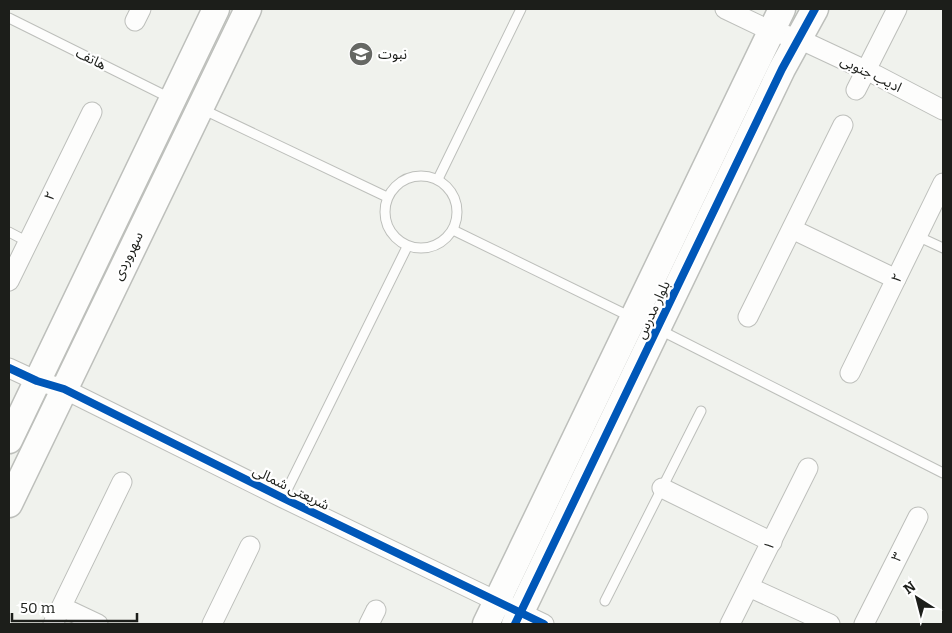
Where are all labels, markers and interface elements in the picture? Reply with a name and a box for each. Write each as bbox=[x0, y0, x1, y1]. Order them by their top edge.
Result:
school or university icon: نبوت bbox=[348, 41, 374, 67]
street label: هاتف bbox=[73, 44, 109, 74]
place label: نبوت bbox=[378, 46, 407, 63]
street label: ادیب جنوبی bbox=[838, 52, 904, 96]
street label: ۲ bbox=[41, 189, 59, 203]
street label: سهروردی bbox=[109, 229, 147, 283]
street label: ۲ bbox=[888, 271, 906, 285]
street label: بلوار مدرس bbox=[632, 278, 674, 342]
street label: شریعتی شمالی bbox=[250, 462, 332, 514]
street label: ۱ bbox=[760, 539, 778, 553]
street label: ۳ bbox=[888, 550, 906, 564]
north arrow bbox=[892, 573, 942, 623]
text: N bbox=[900, 578, 919, 598]
scale bar bbox=[12, 590, 138, 622]
text: 50 m bbox=[20, 599, 56, 617]

